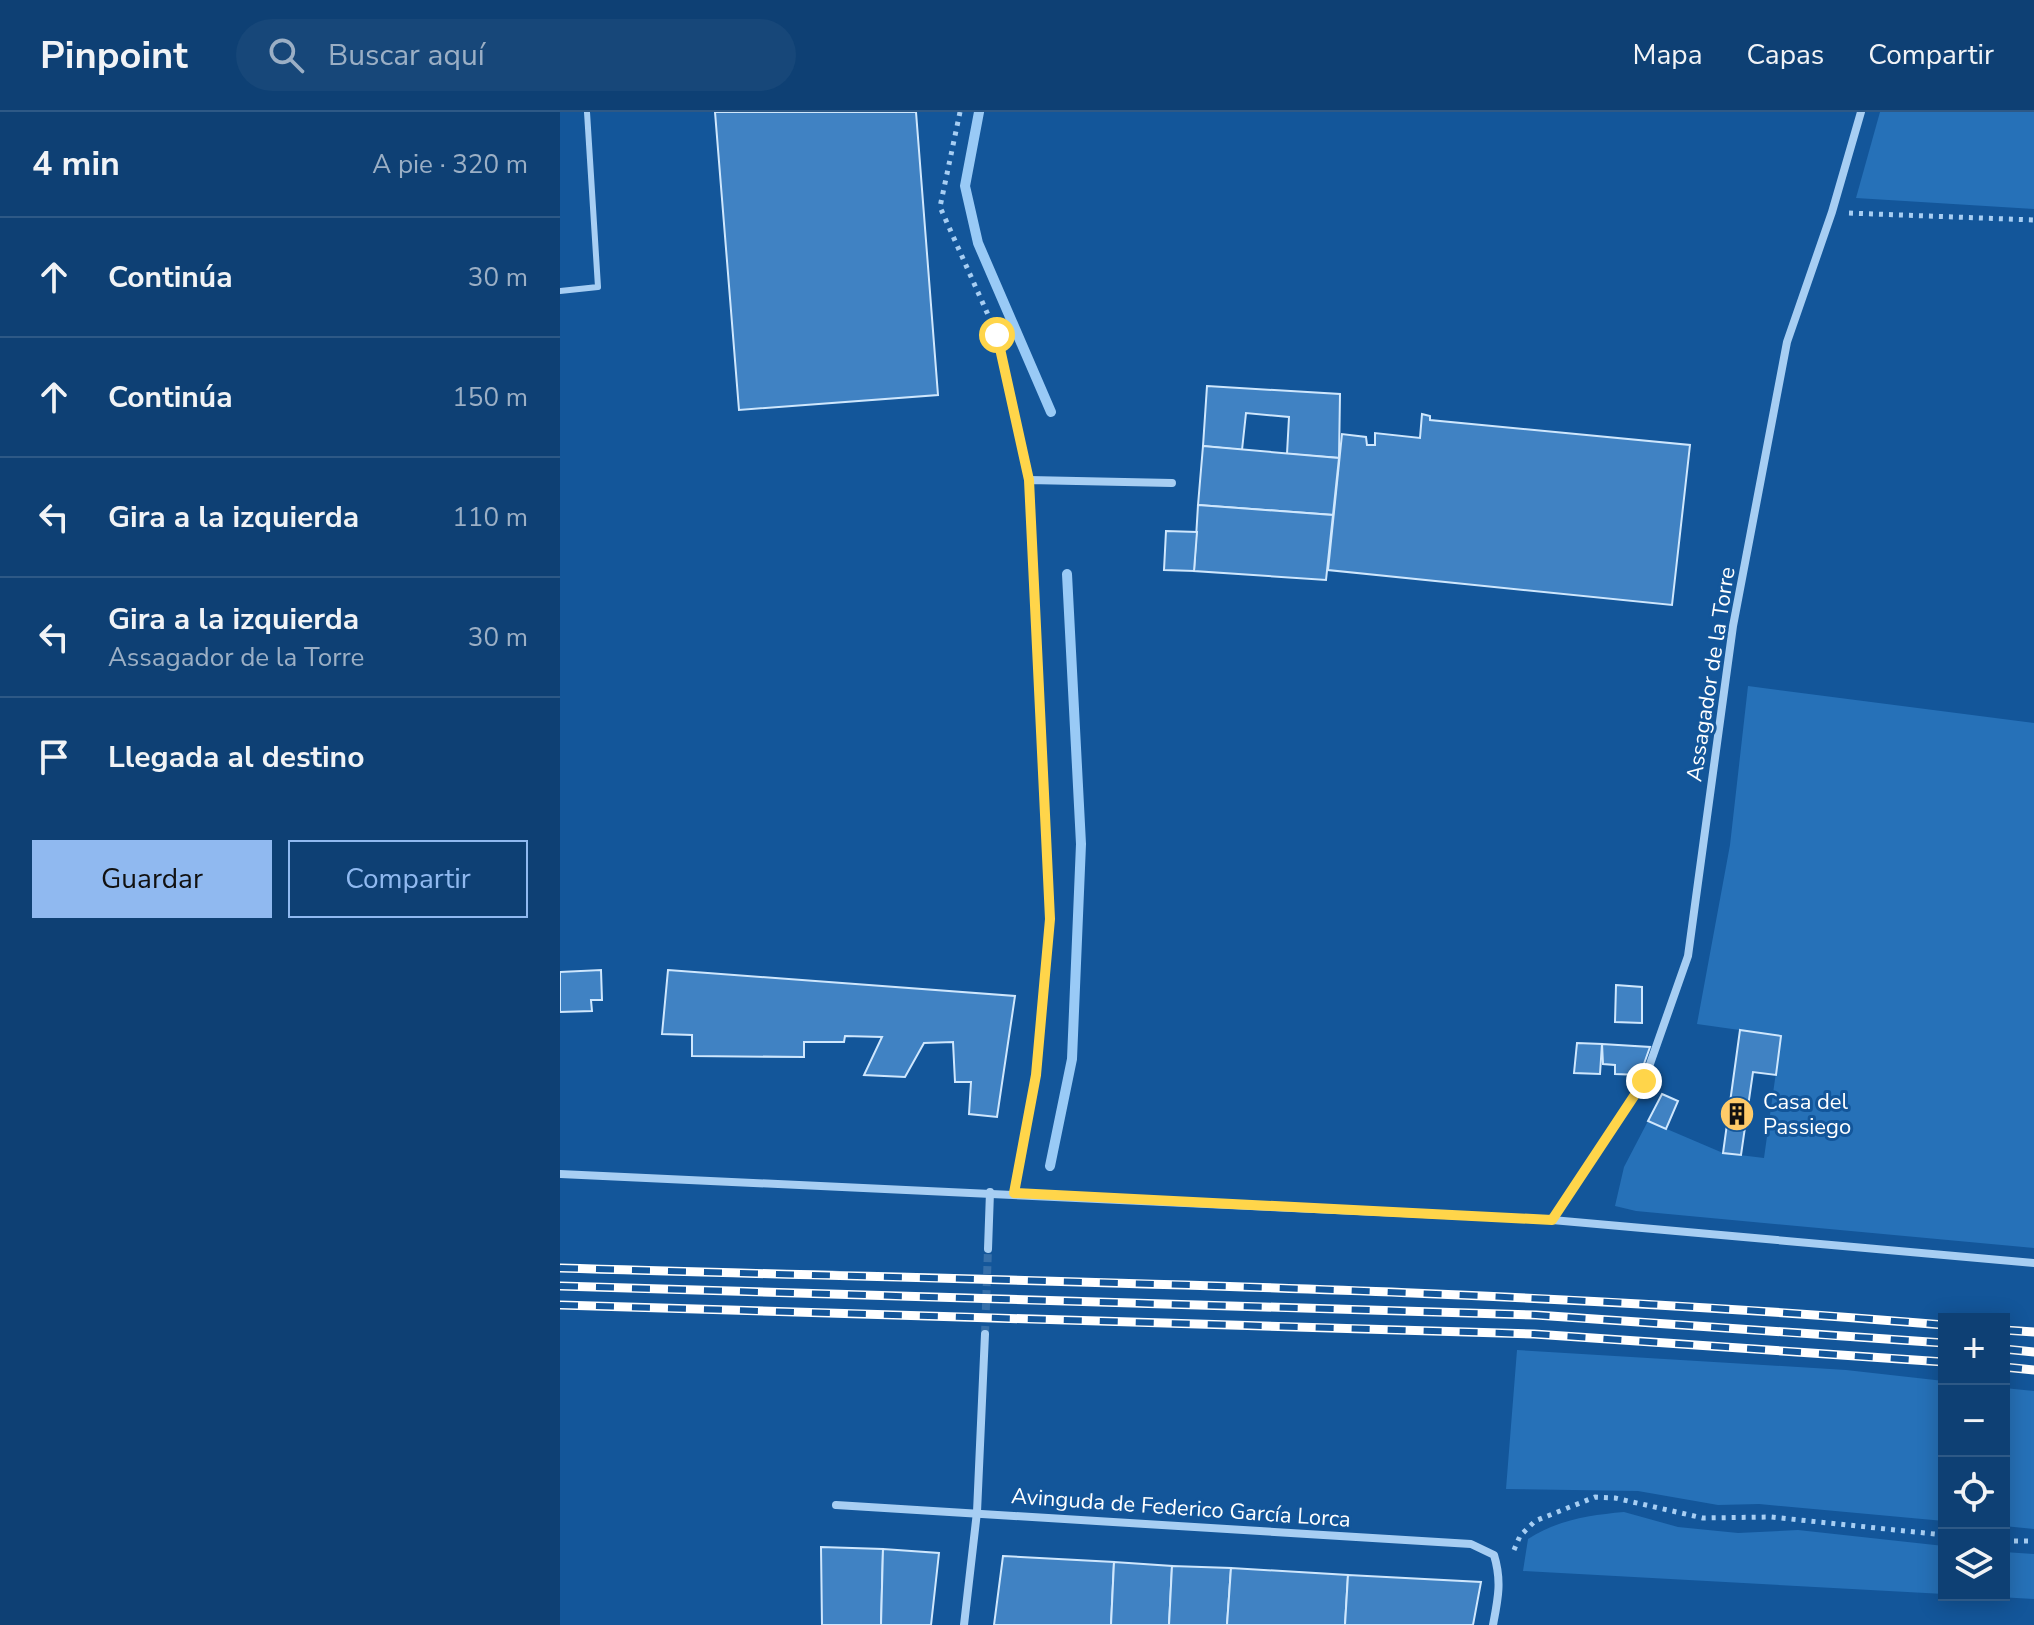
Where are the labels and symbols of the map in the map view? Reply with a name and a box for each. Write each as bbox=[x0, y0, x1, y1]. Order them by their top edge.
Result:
route start bbox=[979, 317, 1015, 353]
street label: Assagador de la Torre bbox=[1679, 565, 1743, 784]
route end bbox=[1626, 1063, 1662, 1099]
place label: Casa del Passiego bbox=[1763, 1087, 1851, 1142]
building icon: Casa del Passiego bbox=[1718, 1095, 1756, 1133]
street label: Avinguda de Federico García Lorca bbox=[1010, 1481, 1352, 1535]

